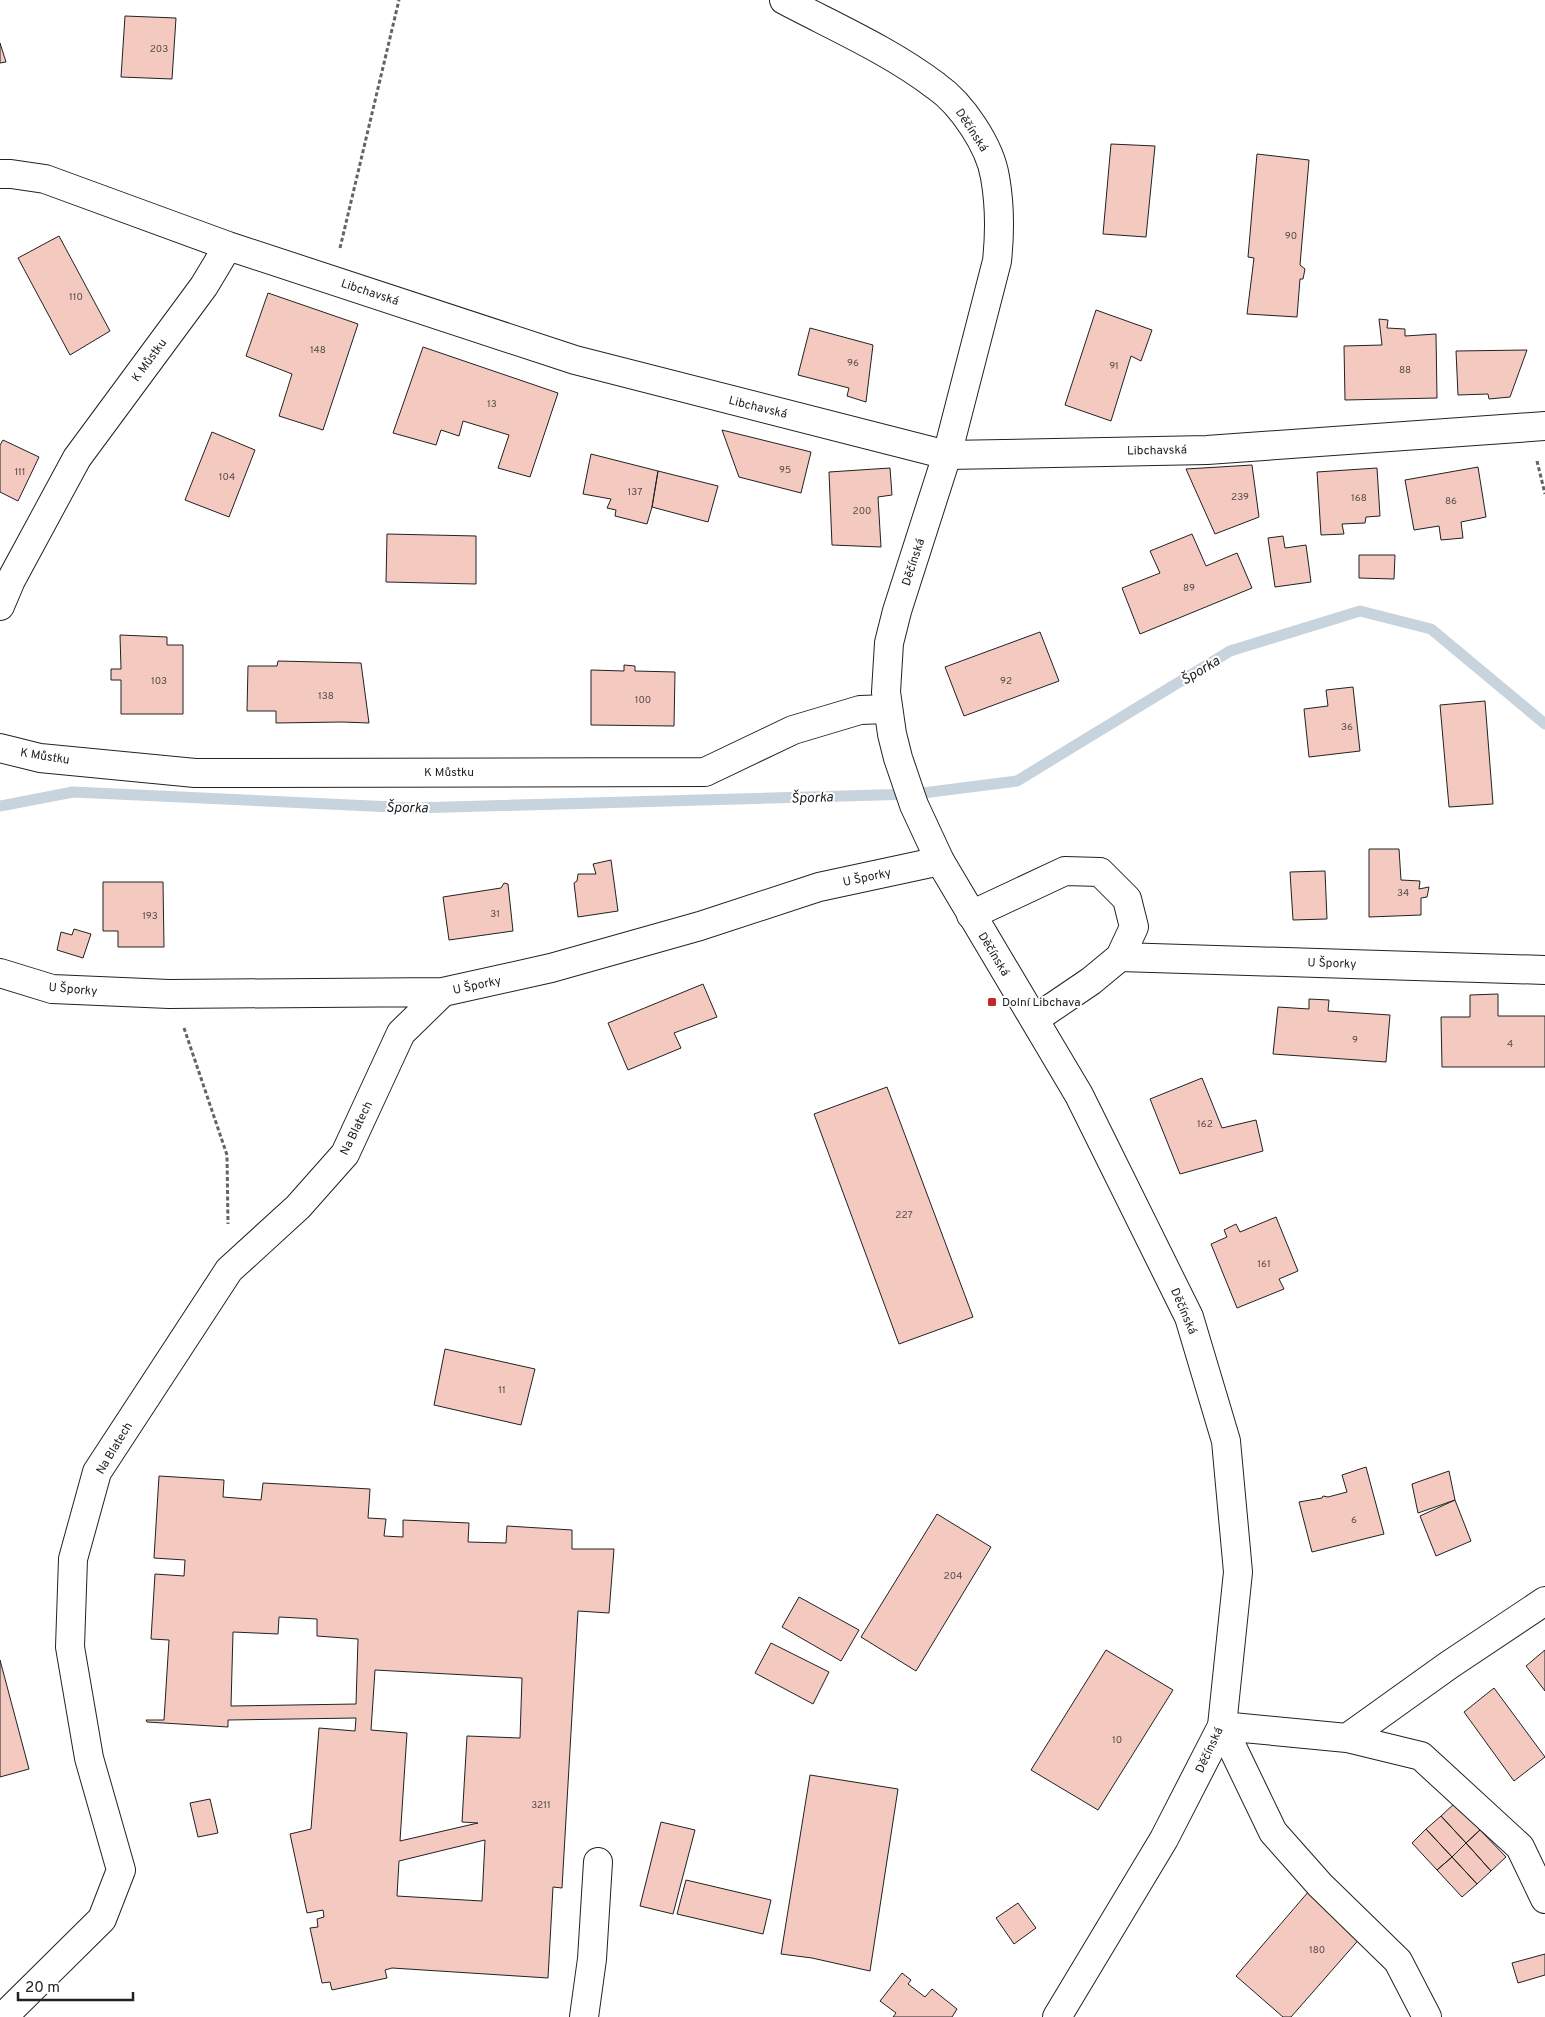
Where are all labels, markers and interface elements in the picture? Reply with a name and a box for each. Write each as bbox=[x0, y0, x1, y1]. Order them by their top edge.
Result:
house number: 203 bbox=[150, 43, 168, 56]
street label: Děčínská bbox=[951, 106, 991, 155]
house number: 90 bbox=[1285, 230, 1297, 243]
street label: Libchavská bbox=[339, 276, 401, 310]
house number: 110 bbox=[69, 291, 83, 304]
street label: K Můstku bbox=[129, 336, 171, 385]
house number: 148 bbox=[310, 344, 326, 357]
house number: 96 bbox=[847, 357, 859, 370]
house number: 91 bbox=[1109, 360, 1119, 373]
house number: 88 bbox=[1399, 364, 1411, 377]
street label: Libchavská bbox=[727, 393, 789, 423]
house number: 13 bbox=[487, 398, 497, 411]
street label: Libchavská bbox=[1127, 442, 1187, 460]
house number: 95 bbox=[779, 464, 791, 477]
house number: 111 bbox=[14, 466, 26, 479]
house number: 104 bbox=[219, 471, 235, 484]
house number: 137 bbox=[628, 486, 642, 499]
house number: 239 bbox=[1231, 491, 1249, 504]
house number: 168 bbox=[1351, 492, 1367, 505]
house number: 86 bbox=[1445, 495, 1457, 508]
house number: 200 bbox=[853, 505, 871, 518]
street label: Děčínská bbox=[899, 537, 929, 588]
house number: 89 bbox=[1183, 582, 1195, 595]
water label: Šporka bbox=[1178, 652, 1224, 689]
house number: 103 bbox=[151, 675, 167, 688]
house number: 92 bbox=[1000, 675, 1012, 688]
house number: 138 bbox=[318, 690, 334, 703]
house number: 100 bbox=[635, 694, 651, 707]
house number: 36 bbox=[1341, 721, 1353, 734]
street label: K Můstku bbox=[19, 745, 71, 769]
street label: K Můstku bbox=[424, 765, 474, 781]
water label: Šporka bbox=[791, 788, 834, 808]
water label: Šporka bbox=[386, 799, 429, 817]
street label: U Šporky bbox=[842, 865, 893, 891]
house number: 34 bbox=[1397, 887, 1409, 900]
house number: 31 bbox=[490, 908, 500, 921]
house number: 193 bbox=[142, 910, 158, 923]
street label: Děčínská bbox=[974, 929, 1013, 980]
street label: U Šporky bbox=[1307, 955, 1357, 973]
street label: U Šporky bbox=[452, 973, 503, 999]
street label: U Šporky bbox=[48, 980, 98, 1000]
place label: Dolní Libchava bbox=[1002, 995, 1081, 1011]
marker: Dolní Libchava bbox=[986, 996, 998, 1008]
house number: 9 bbox=[1352, 1034, 1358, 1047]
house number: 4 bbox=[1507, 1038, 1513, 1051]
street label: Na Blatech bbox=[337, 1099, 377, 1158]
house number: 162 bbox=[1197, 1118, 1213, 1131]
house number: 227 bbox=[895, 1209, 913, 1222]
house number: 161 bbox=[1257, 1258, 1271, 1271]
street label: Děčínská bbox=[1166, 1286, 1200, 1337]
house number: 11 bbox=[498, 1384, 506, 1397]
street label: Na Blatech bbox=[93, 1419, 137, 1478]
house number: 6 bbox=[1351, 1514, 1357, 1527]
house number: 204 bbox=[944, 1570, 962, 1583]
street label: Děčínská bbox=[1192, 1725, 1227, 1776]
house number: 10 bbox=[1112, 1734, 1122, 1747]
house number: 3211 bbox=[531, 1799, 551, 1812]
house number: 180 bbox=[1309, 1944, 1325, 1957]
scale bar bbox=[18, 1970, 132, 2002]
text: 20 m bbox=[25, 1979, 60, 1998]

